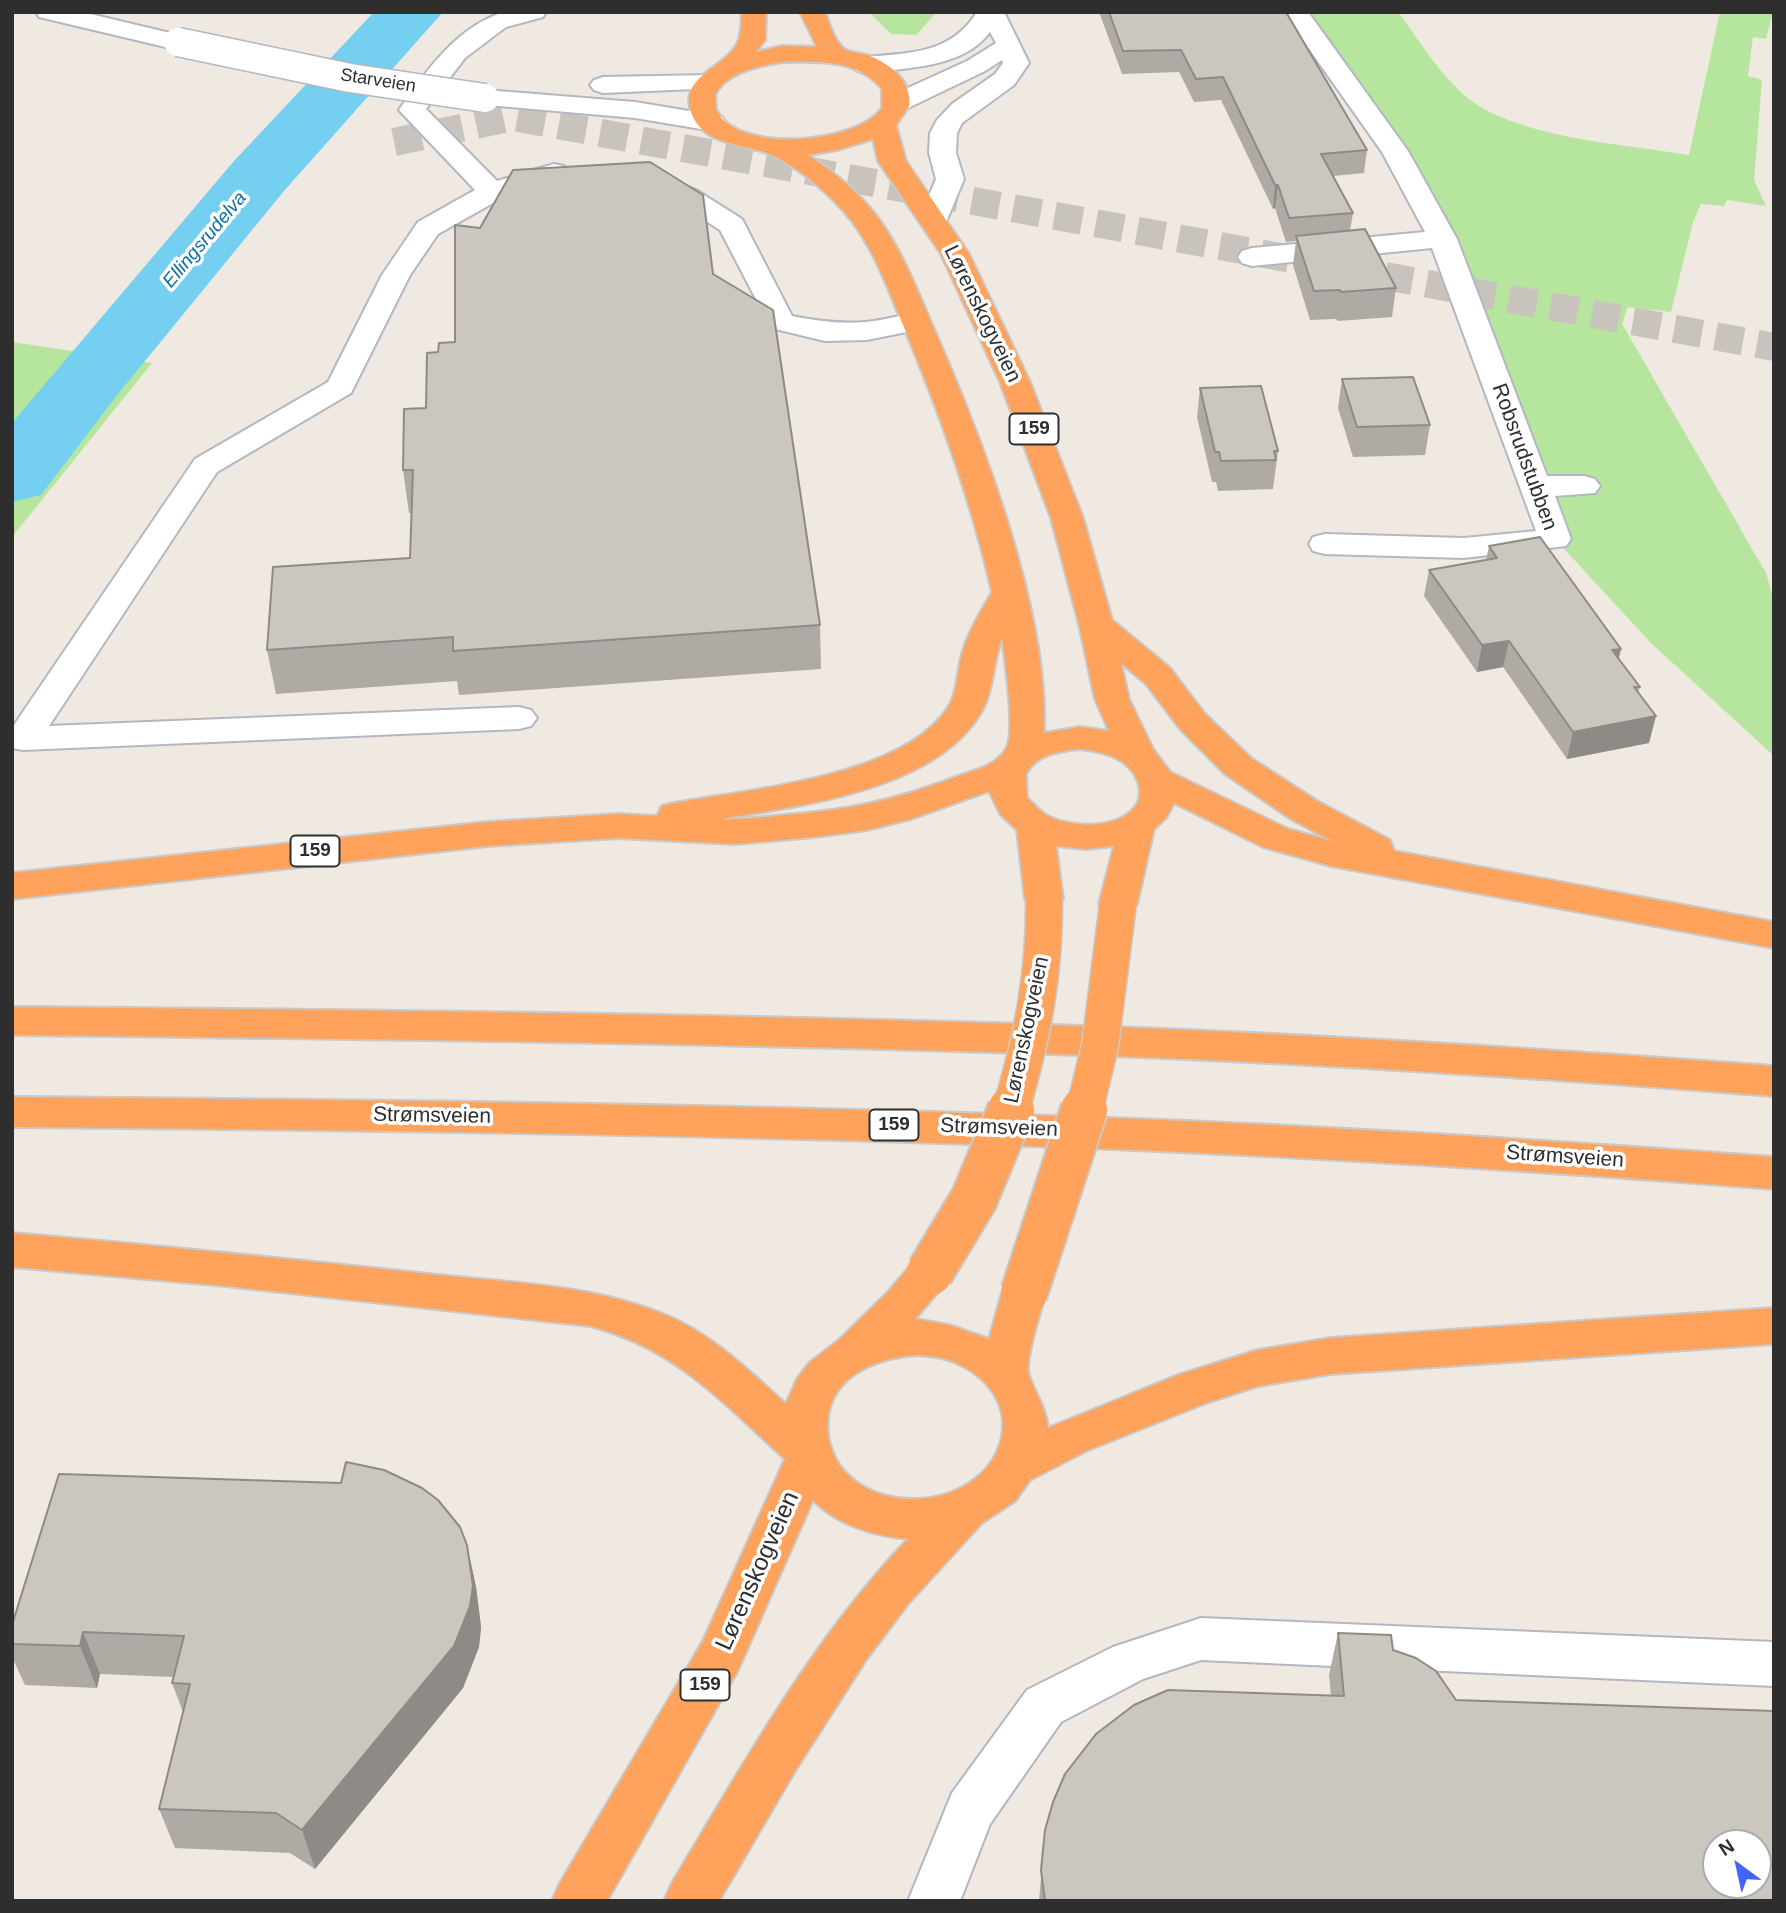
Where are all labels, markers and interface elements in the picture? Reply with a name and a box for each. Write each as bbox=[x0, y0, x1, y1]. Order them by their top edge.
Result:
street label: Starveien bbox=[339, 64, 417, 98]
water label: Ellingsrudelva bbox=[158, 187, 252, 293]
street label: Lørenskogveien bbox=[938, 241, 1026, 387]
street label: Robsrudstubben bbox=[1486, 380, 1562, 534]
road number: 159 bbox=[1010, 414, 1058, 444]
road number: 159 bbox=[290, 836, 340, 866]
street label: Lørenskogveien bbox=[999, 954, 1055, 1106]
street label: Strømsveien bbox=[373, 1102, 491, 1130]
road number: 159 bbox=[870, 1110, 918, 1140]
street label: Strømsveien bbox=[940, 1113, 1058, 1143]
street label: Strømsveien bbox=[1505, 1140, 1625, 1174]
street label: Lørenskogveien bbox=[710, 1487, 806, 1655]
road number: 159 bbox=[680, 1670, 730, 1700]
north arrow bbox=[1702, 1829, 1772, 1899]
text: N bbox=[1715, 1835, 1738, 1860]

